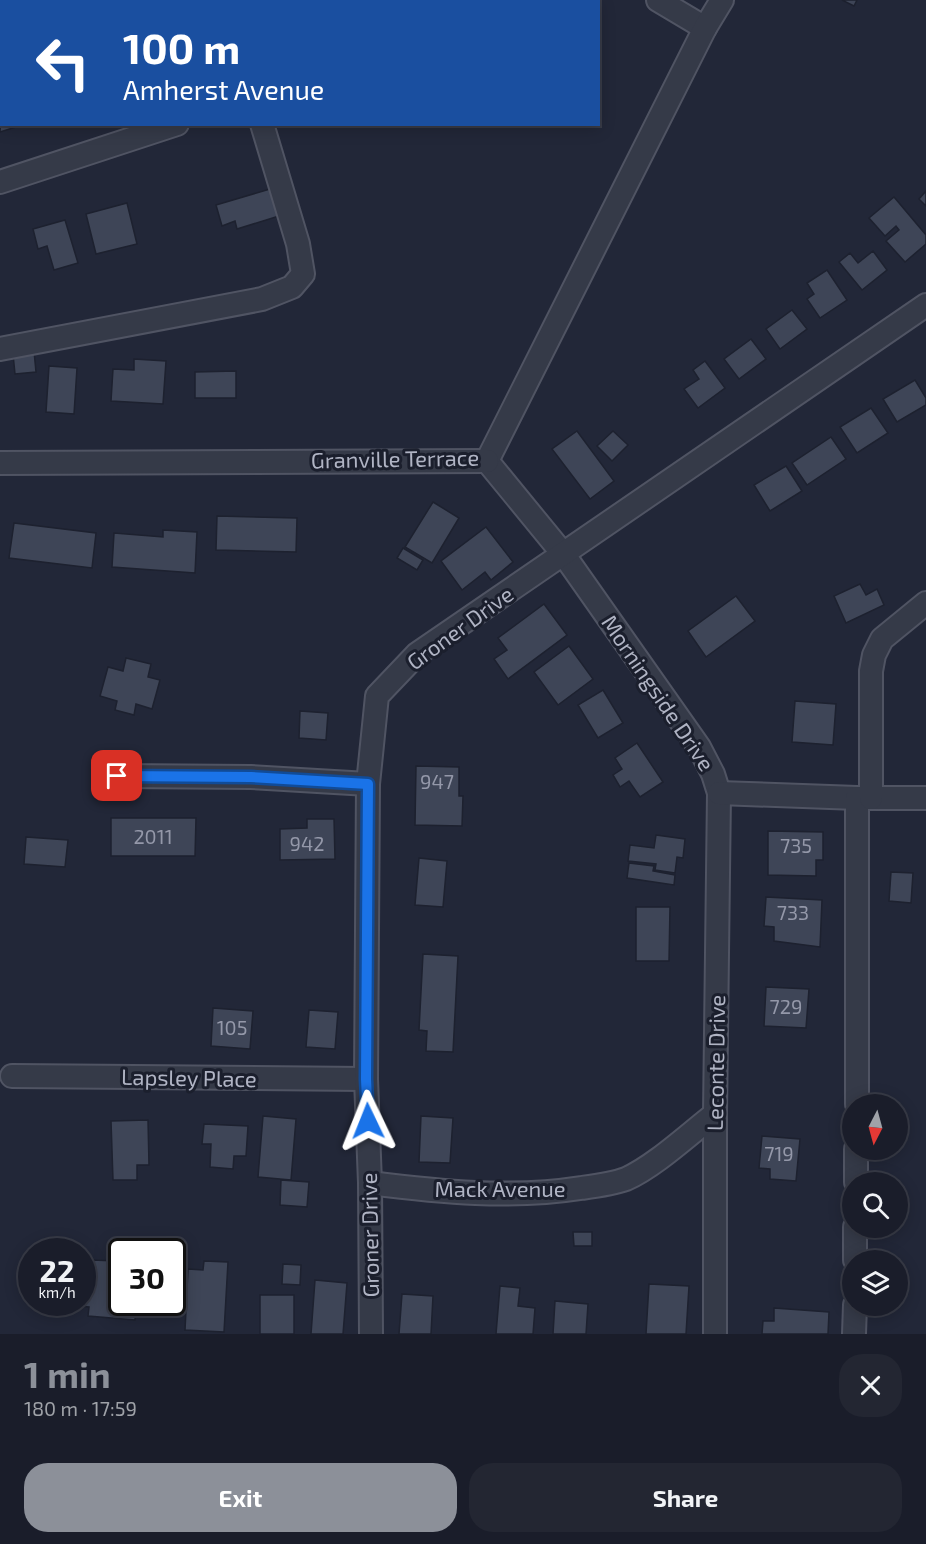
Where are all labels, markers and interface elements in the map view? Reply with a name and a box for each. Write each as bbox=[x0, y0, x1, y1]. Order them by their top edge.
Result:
text: 100 m bbox=[123, 22, 240, 72]
icon: left bbox=[24, 24, 102, 102]
text: Amherst Avenue bbox=[123, 73, 324, 105]
street label: Granville Terrace bbox=[311, 444, 479, 472]
street label: Groner Drive bbox=[401, 580, 518, 674]
street label: Morningside Drive bbox=[597, 610, 721, 775]
pin bbox=[91, 750, 142, 801]
icon: arrive bbox=[100, 759, 133, 792]
house number: 947 bbox=[420, 769, 454, 793]
house number: 2011 bbox=[133, 824, 173, 848]
house number: 942 bbox=[290, 831, 324, 855]
house number: 735 bbox=[780, 833, 812, 857]
house number: 733 bbox=[777, 900, 809, 924]
house number: 729 bbox=[770, 994, 802, 1018]
street label: Leconte Drive bbox=[701, 995, 729, 1131]
house number: 105 bbox=[217, 1015, 247, 1039]
street label: Lapsley Place bbox=[121, 1063, 257, 1091]
position arrow bbox=[336, 1089, 400, 1153]
north arrow bbox=[842, 1094, 908, 1160]
map controls bbox=[842, 1094, 908, 1316]
house number: 719 bbox=[764, 1141, 794, 1165]
street label: Groner Drive bbox=[355, 1172, 383, 1298]
button: search bbox=[842, 1172, 908, 1238]
street label: Mack Avenue bbox=[434, 1175, 566, 1201]
speed limit sign: 30 bbox=[108, 1238, 186, 1316]
button: layers bbox=[842, 1250, 908, 1316]
text: 22 bbox=[40, 1252, 74, 1288]
text: km/h bbox=[38, 1283, 76, 1301]
text: 1 min bbox=[24, 1352, 111, 1395]
button: close bbox=[839, 1354, 902, 1417]
text: 180 m · 17:59 bbox=[24, 1396, 137, 1420]
button: Exit bbox=[24, 1463, 457, 1532]
button: Share bbox=[469, 1463, 902, 1532]

